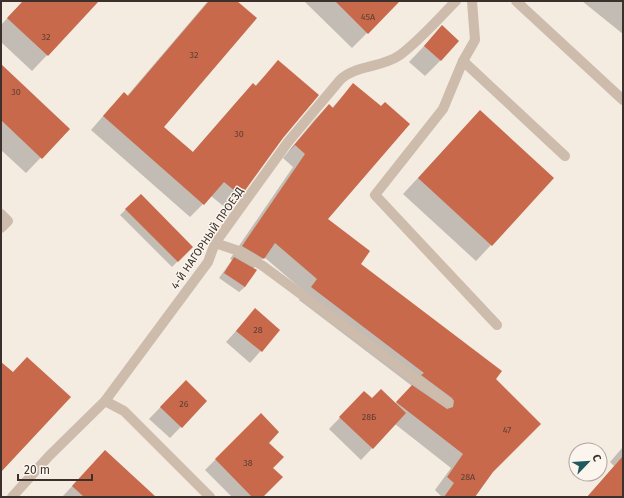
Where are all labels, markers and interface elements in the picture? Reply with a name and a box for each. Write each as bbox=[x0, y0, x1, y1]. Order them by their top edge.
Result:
house number: 45А bbox=[361, 12, 376, 22]
house number: 32 bbox=[42, 32, 50, 42]
house number: 32 bbox=[190, 50, 198, 60]
house number: 30 bbox=[11, 87, 21, 97]
house number: 30 bbox=[234, 129, 244, 139]
street label: 4-Й НАГОРНЫЙ ПРОЕЗД bbox=[168, 185, 246, 292]
house number: 28 bbox=[253, 325, 263, 335]
house number: 26 bbox=[179, 399, 189, 409]
house number: 28Б bbox=[362, 412, 376, 422]
house number: 47 bbox=[503, 425, 511, 435]
north arrow bbox=[568, 442, 608, 482]
text: С bbox=[589, 452, 604, 464]
scale bar bbox=[18, 456, 92, 482]
house number: 38 bbox=[243, 458, 253, 468]
text: 20 m bbox=[24, 463, 50, 477]
house number: 28А bbox=[461, 472, 476, 482]

